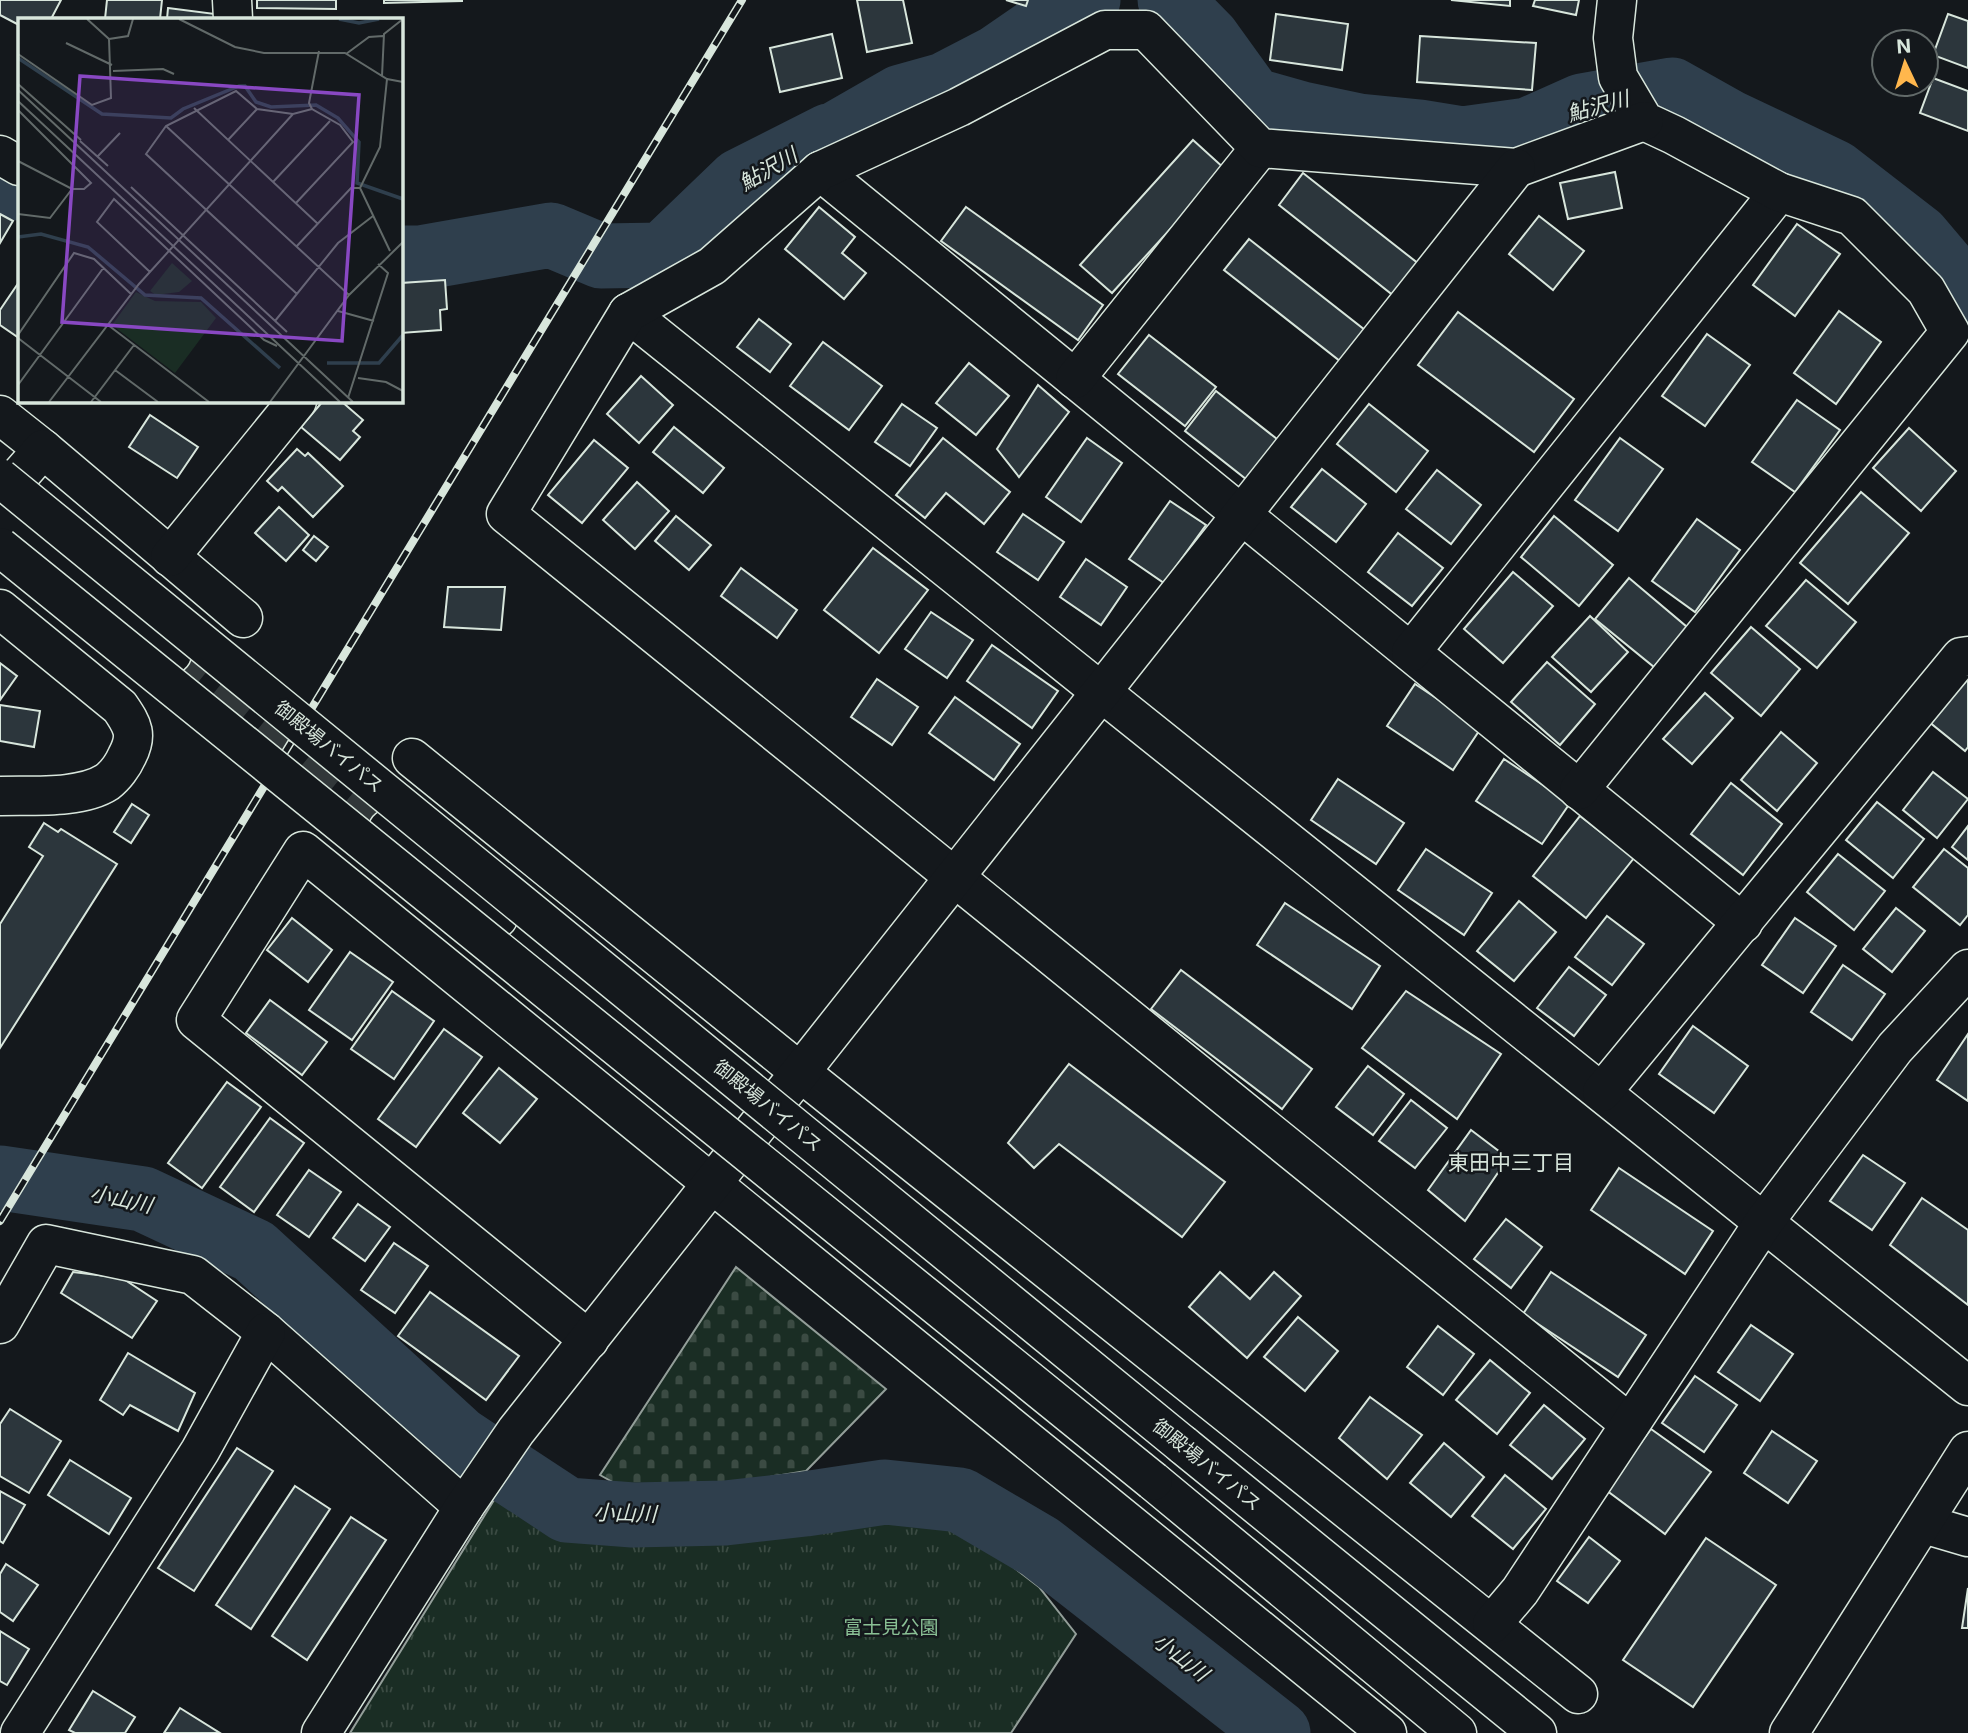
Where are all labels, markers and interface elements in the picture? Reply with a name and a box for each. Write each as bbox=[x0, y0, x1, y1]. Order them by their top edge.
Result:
inset map bbox=[18, 18, 402, 402]
north arrow bbox=[1870, 28, 1940, 98]
text: N bbox=[1896, 35, 1912, 59]
water label: 鮎沢川 bbox=[1564, 85, 1634, 126]
water label: 鮎沢川 bbox=[734, 141, 803, 196]
street label: 御殿場バイパス bbox=[270, 696, 388, 798]
street label: 御殿場バイパス bbox=[709, 1055, 827, 1157]
district label: 東田中三丁目 bbox=[1448, 1150, 1574, 1175]
water label: 小山川 bbox=[88, 1180, 156, 1218]
street label: 御殿場バイパス bbox=[1148, 1414, 1266, 1516]
water label: 小山川 bbox=[593, 1499, 659, 1527]
park label: 富士見公園 bbox=[843, 1616, 939, 1639]
water label: 小山川 bbox=[1148, 1628, 1215, 1687]

